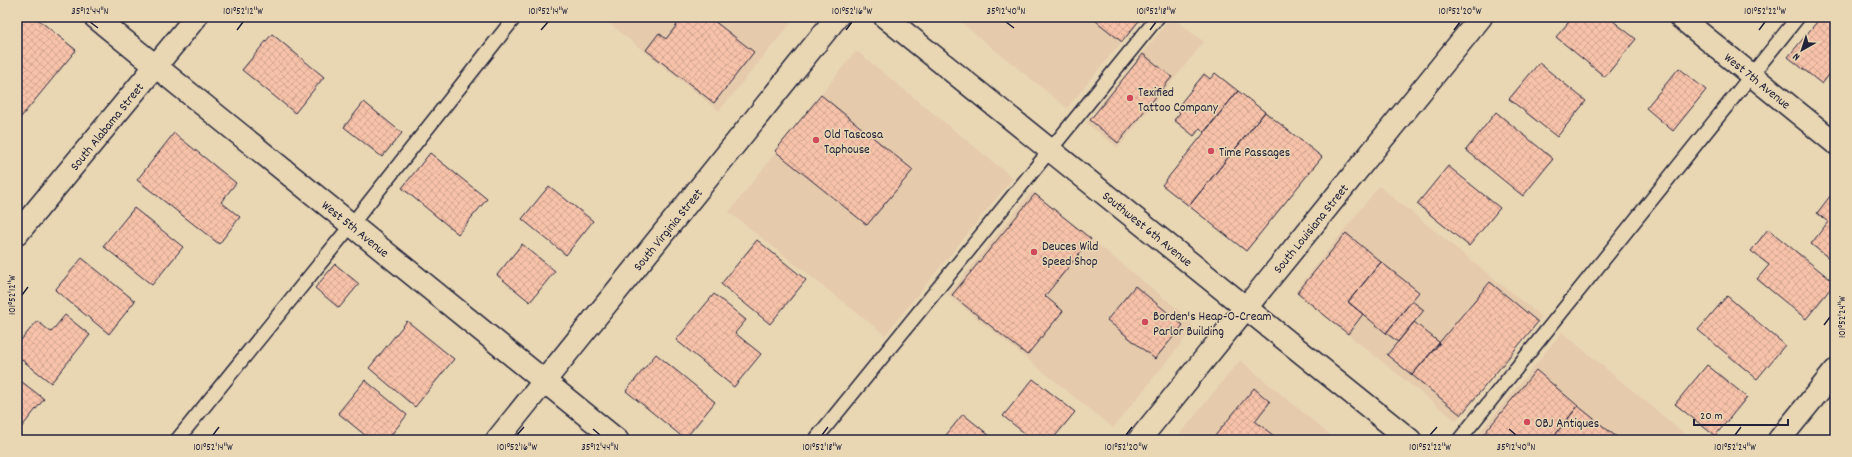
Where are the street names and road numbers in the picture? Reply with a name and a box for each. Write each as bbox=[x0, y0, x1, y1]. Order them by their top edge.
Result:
street label: West 7th Avenue bbox=[1719, 49, 1794, 115]
street label: South Alabama Street bbox=[66, 79, 150, 176]
street label: South Louisiana Street bbox=[1270, 180, 1354, 279]
street label: South Virginia Street bbox=[630, 185, 708, 276]
street label: Southwest 6th Avenue bbox=[1097, 188, 1196, 272]
street label: West 5th Avenue bbox=[317, 197, 392, 263]

